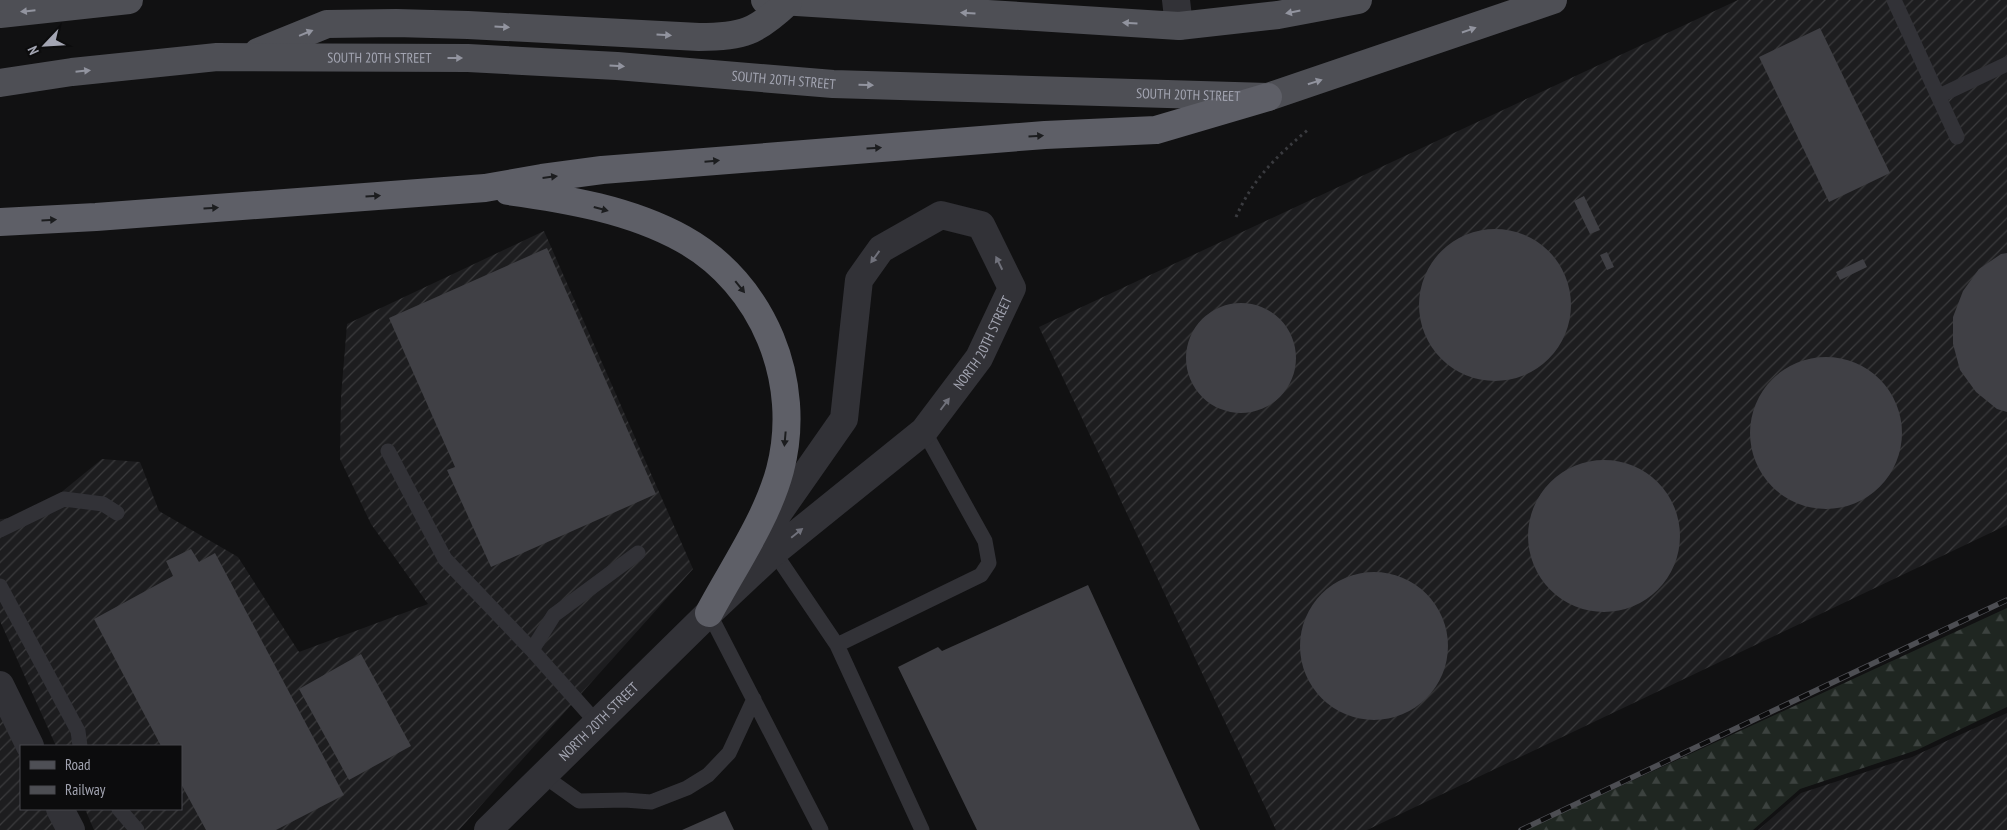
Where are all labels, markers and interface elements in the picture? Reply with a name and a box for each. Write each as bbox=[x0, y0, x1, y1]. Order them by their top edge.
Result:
one-way arrow bbox=[20, 7, 36, 15]
one-way arrow bbox=[960, 8, 976, 16]
one-way arrow bbox=[1285, 9, 1301, 17]
one-way arrow bbox=[1122, 18, 1138, 26]
north arrow bbox=[20, 20, 70, 70]
one-way arrow bbox=[494, 23, 510, 31]
one-way arrow bbox=[1461, 25, 1476, 33]
one-way arrow bbox=[299, 28, 313, 36]
one-way arrow bbox=[656, 32, 672, 40]
text: N bbox=[23, 43, 43, 58]
street label: SOUTH 20TH STREET bbox=[327, 48, 432, 67]
one-way arrow bbox=[447, 54, 463, 62]
one-way arrow bbox=[609, 63, 625, 71]
one-way arrow bbox=[75, 67, 91, 75]
street label: SOUTH 20TH STREET bbox=[731, 67, 837, 93]
one-way arrow bbox=[1307, 77, 1322, 85]
one-way arrow bbox=[858, 81, 874, 89]
street label: SOUTH 20TH STREET bbox=[1136, 84, 1241, 105]
one-way arrow bbox=[1028, 131, 1044, 139]
one-way arrow bbox=[866, 144, 882, 152]
one-way arrow bbox=[704, 157, 720, 165]
one-way arrow bbox=[542, 173, 558, 181]
one-way arrow bbox=[365, 192, 381, 200]
one-way arrow bbox=[203, 204, 219, 212]
one-way arrow bbox=[594, 205, 609, 213]
one-way arrow bbox=[41, 215, 57, 223]
one-way arrow bbox=[870, 250, 880, 264]
one-way arrow bbox=[995, 255, 1004, 270]
one-way arrow bbox=[734, 281, 745, 294]
street label: NORTH 20TH STREET bbox=[949, 293, 1016, 393]
one-way arrow bbox=[940, 397, 950, 410]
one-way arrow bbox=[781, 431, 789, 447]
one-way arrow bbox=[790, 528, 803, 539]
street label: NORTH 20TH STREET bbox=[555, 678, 643, 765]
legend bbox=[20, 745, 182, 810]
text: Road bbox=[65, 755, 91, 774]
text: Railway bbox=[65, 780, 106, 799]

